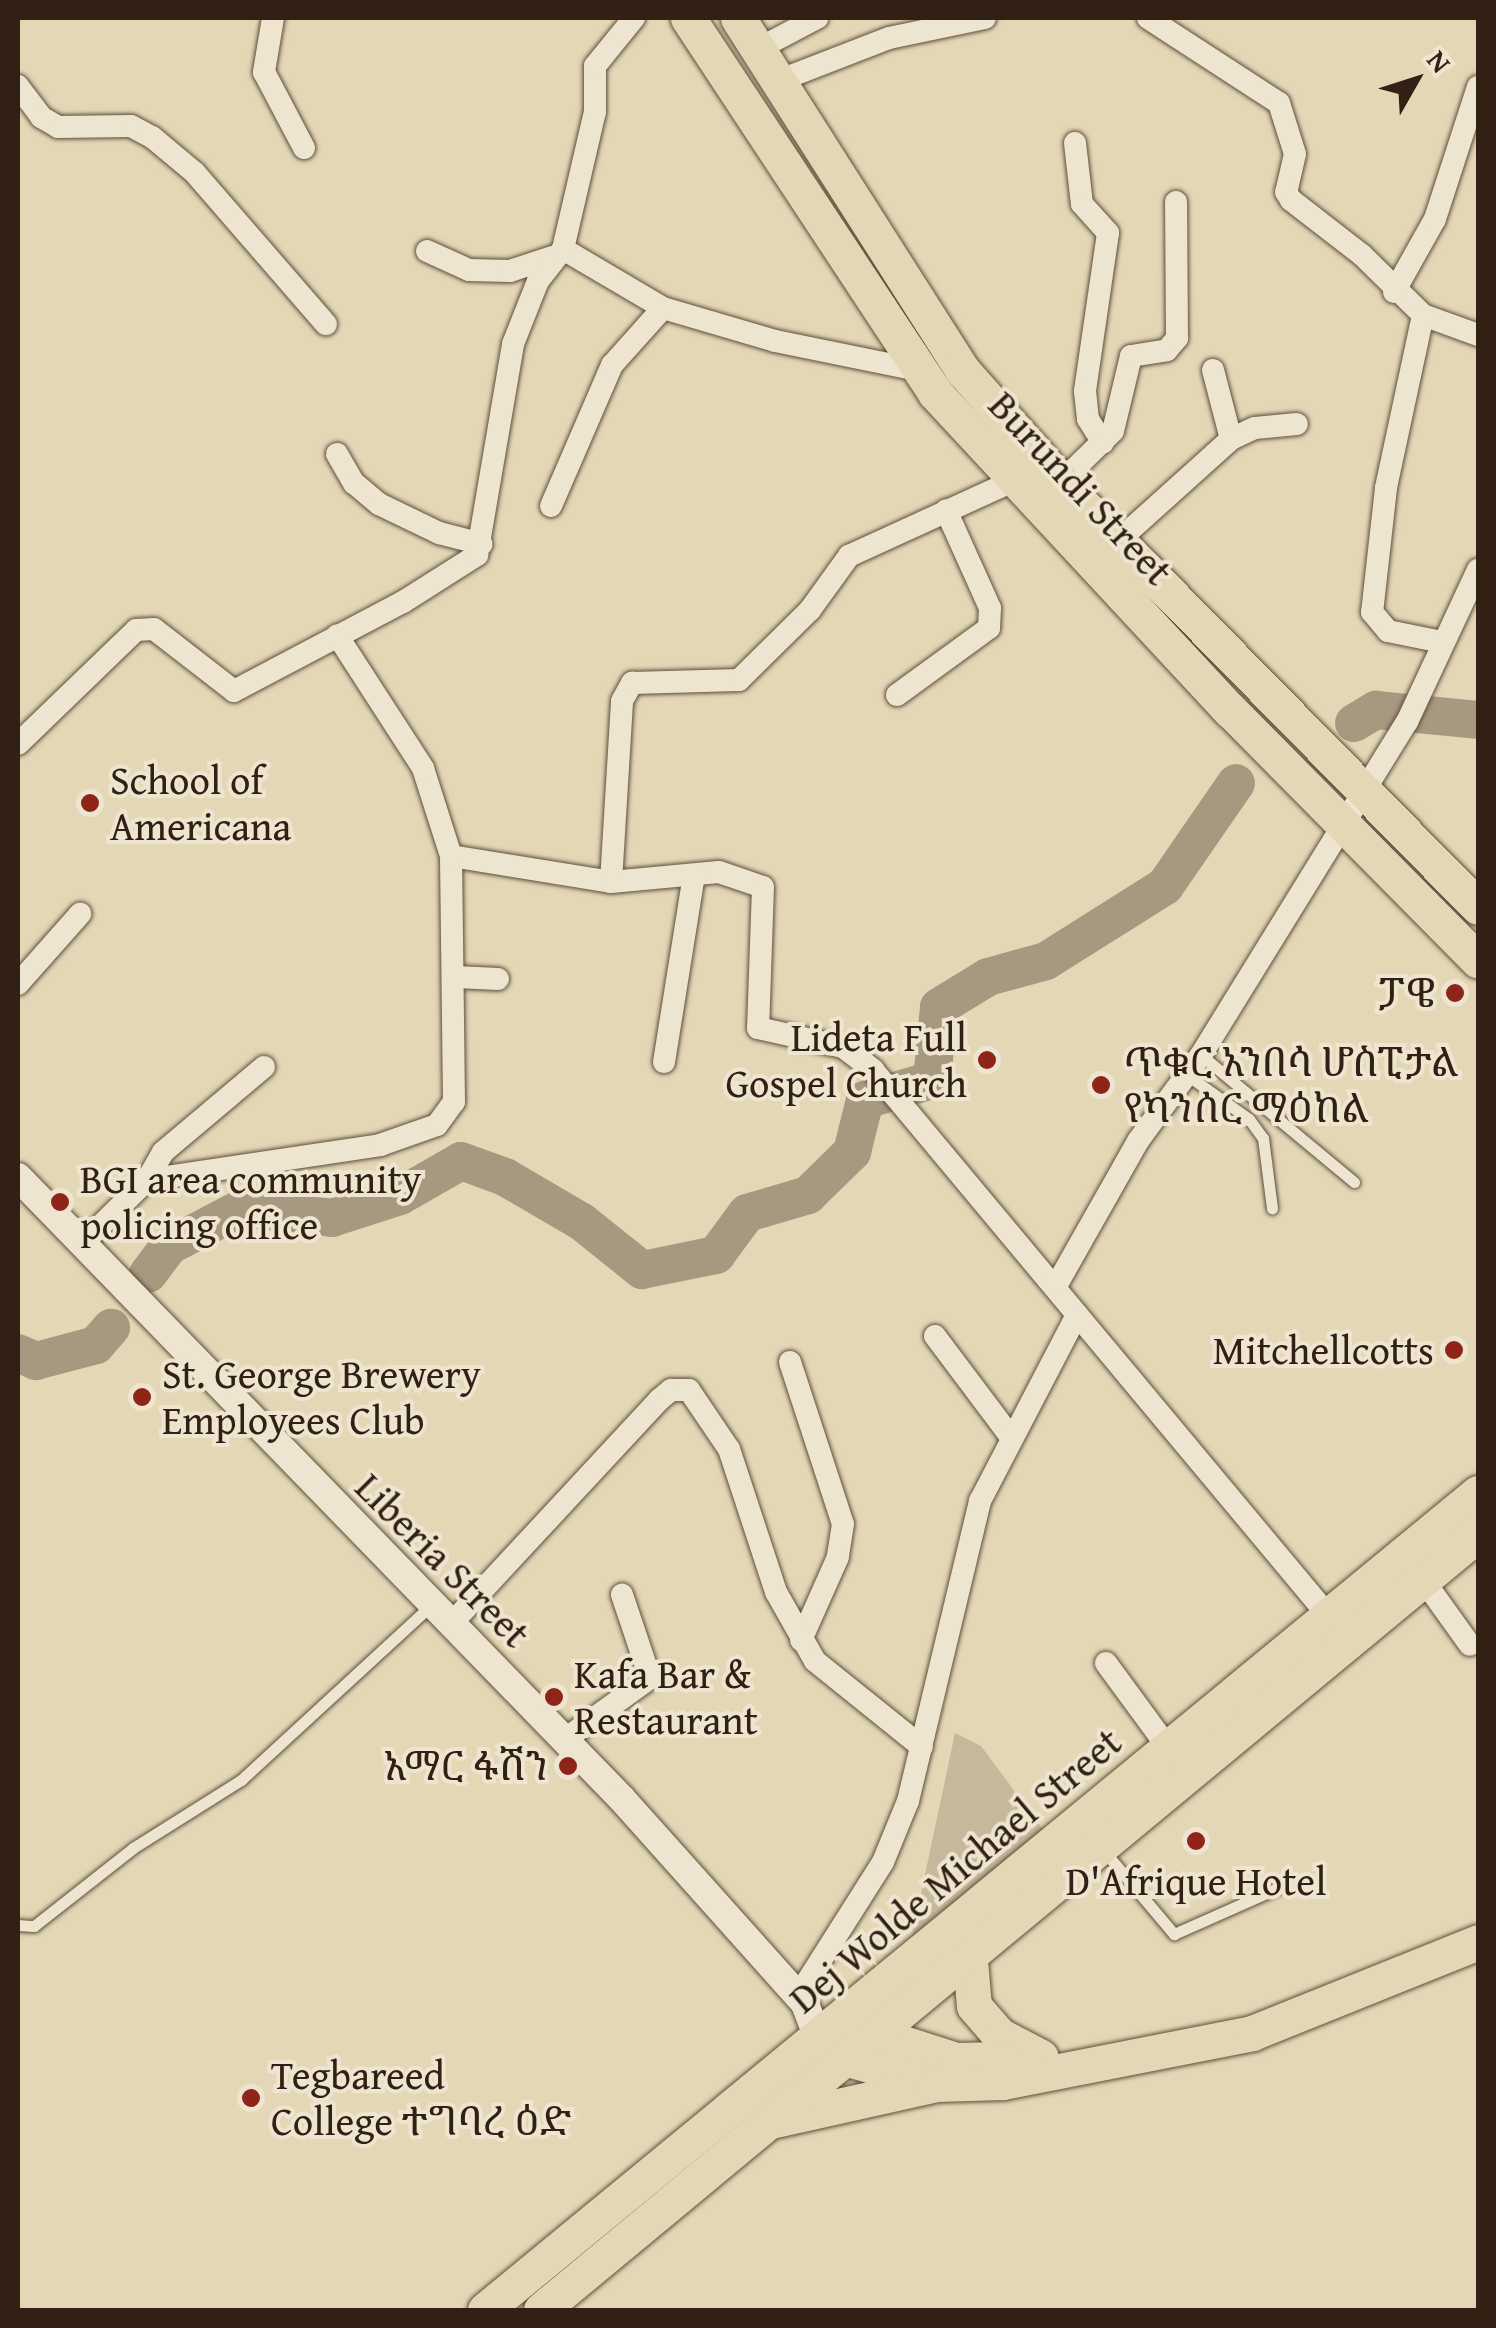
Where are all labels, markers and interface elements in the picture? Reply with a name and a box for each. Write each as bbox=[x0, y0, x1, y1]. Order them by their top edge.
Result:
north arrow bbox=[1366, 30, 1466, 130]
text: N bbox=[1418, 41, 1462, 81]
street label: Burundi Street bbox=[979, 381, 1183, 595]
place label: School of Americana bbox=[110, 756, 291, 850]
marker: School of Americana bbox=[79, 792, 101, 814]
place label: ፓዌ bbox=[1378, 969, 1435, 1017]
marker: ፓዌ bbox=[1444, 982, 1466, 1004]
place label: Lideta Full Gospel Church bbox=[725, 1013, 967, 1107]
place label: ጥቁር አንበሳ ሆስፒታል የካንሰር ማዕከል bbox=[1124, 1038, 1459, 1132]
marker: Lideta Full Gospel Church bbox=[976, 1049, 998, 1071]
marker: ጥቁር አንበሳ ሆስፒታል የካንሰር ማዕከል bbox=[1088, 1072, 1114, 1098]
place label: BGI area community policing office bbox=[80, 1155, 422, 1249]
marker: BGI area community policing office bbox=[49, 1191, 71, 1213]
place label: Mitchellcotts bbox=[1213, 1326, 1434, 1374]
marker: Mitchellcotts bbox=[1443, 1339, 1465, 1361]
place label: St. George Brewery Employees Club bbox=[162, 1350, 481, 1444]
marker: St. George Brewery Employees Club bbox=[131, 1386, 153, 1408]
street label: Liberia Street bbox=[346, 1463, 540, 1657]
place label: Kafa Bar & Restaurant bbox=[574, 1650, 758, 1744]
marker: Kafa Bar & Restaurant bbox=[543, 1686, 565, 1708]
street label: Dej Wolde Michael Street bbox=[779, 1717, 1131, 2023]
place label: አማር ፋሽን bbox=[384, 1742, 548, 1790]
marker: አማር ፋሽን bbox=[557, 1755, 579, 1777]
marker: D'Afrique Hotel bbox=[1185, 1830, 1207, 1852]
place label: D'Afrique Hotel bbox=[1066, 1857, 1326, 1905]
place label: Tegbareed College ተግባረ ዕድ bbox=[271, 2051, 571, 2145]
marker: Tegbareed College ተግባረ ዕድ bbox=[240, 2087, 262, 2109]

